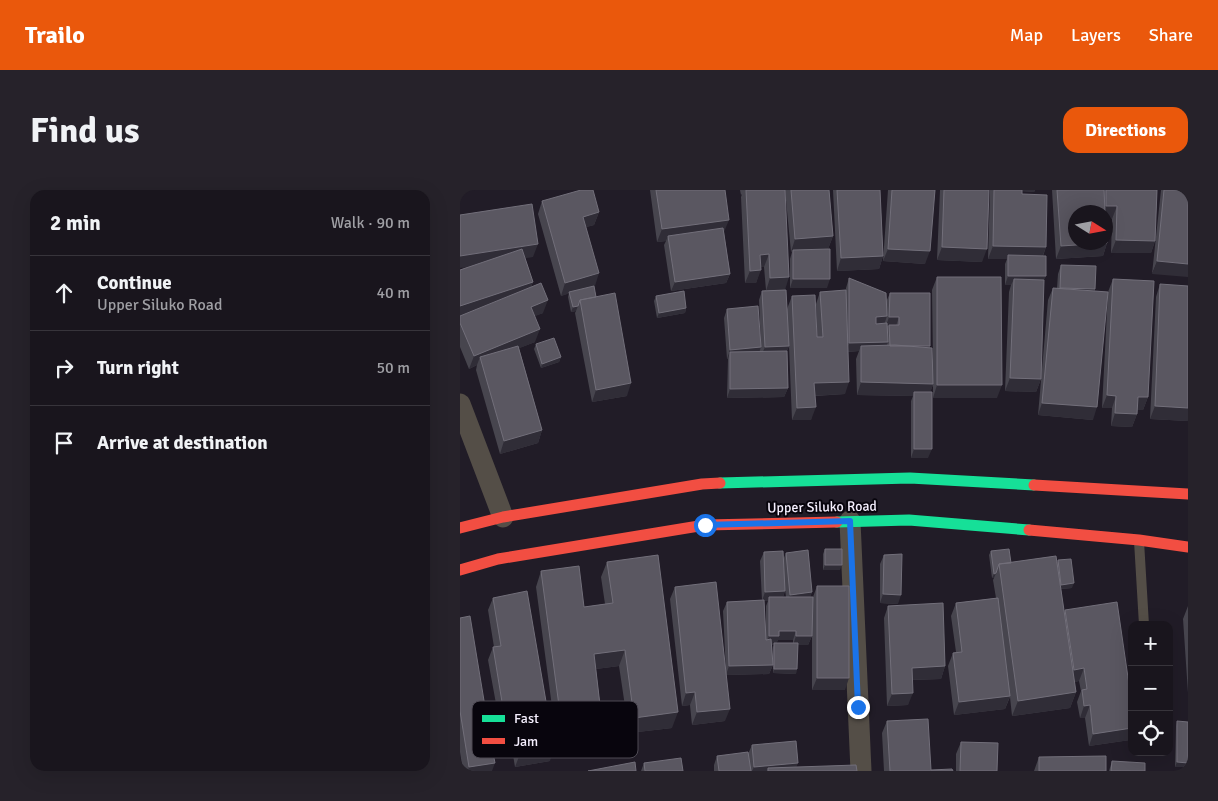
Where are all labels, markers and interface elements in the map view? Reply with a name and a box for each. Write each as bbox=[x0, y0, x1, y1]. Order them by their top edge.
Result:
text: Trailo bbox=[25, 20, 85, 50]
text: Map bbox=[1010, 24, 1043, 46]
text: Layers bbox=[1071, 24, 1121, 46]
text: Share bbox=[1149, 24, 1193, 46]
button: Directions bbox=[1063, 107, 1188, 153]
text: Find us bbox=[30, 109, 140, 152]
north arrow bbox=[1068, 205, 1113, 250]
text: 2 min bbox=[50, 210, 101, 236]
text: Walk · 90 m bbox=[331, 213, 410, 233]
text: Continue bbox=[97, 271, 172, 295]
icon: ahead bbox=[50, 279, 78, 307]
text: 40 m bbox=[376, 283, 410, 303]
text: Upper Siluko Road bbox=[97, 295, 222, 315]
icon: right bbox=[50, 354, 78, 382]
text: Turn right bbox=[97, 356, 179, 380]
text: 50 m bbox=[376, 358, 410, 378]
icon: arrive bbox=[50, 429, 78, 457]
text: Arrive at destination bbox=[97, 431, 268, 455]
street label: Upper Siluko Road bbox=[767, 498, 877, 516]
route start bbox=[694, 514, 717, 537]
map controls bbox=[1128, 621, 1173, 756]
button: + bbox=[1128, 621, 1173, 666]
button: − bbox=[1128, 666, 1173, 711]
route end bbox=[847, 696, 870, 719]
legend bbox=[472, 701, 638, 758]
text: Fast bbox=[514, 710, 539, 727]
button: locate bbox=[1128, 711, 1173, 756]
text: Jam bbox=[514, 733, 538, 750]

